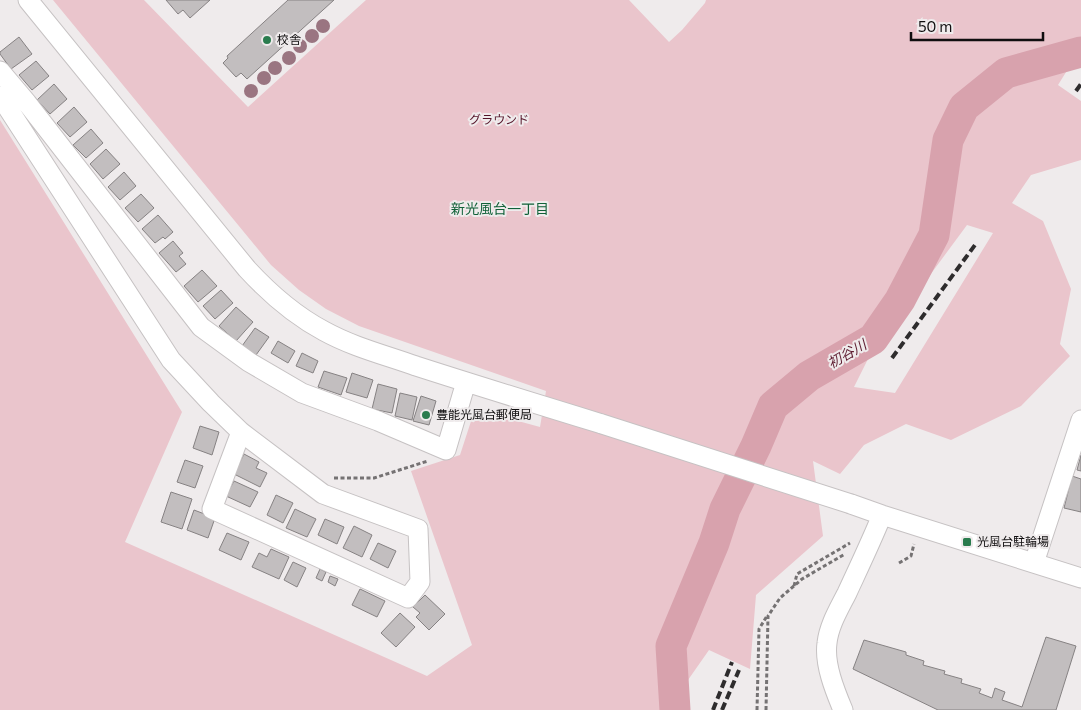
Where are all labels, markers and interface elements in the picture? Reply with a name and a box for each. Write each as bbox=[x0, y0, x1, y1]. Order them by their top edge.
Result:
scale bar bbox=[911, 10, 1044, 42]
text: 50 m bbox=[918, 17, 952, 35]
place label: 校舎 bbox=[277, 32, 301, 46]
marker: 校舎 bbox=[261, 34, 273, 46]
park label: グラウンド bbox=[469, 112, 529, 126]
district label: 新光風台一丁目 bbox=[451, 200, 549, 217]
water label: 初谷川 bbox=[824, 335, 871, 371]
place label: 豊能光風台郵便局 bbox=[436, 407, 532, 421]
marker: 豊能光風台郵便局 bbox=[420, 409, 432, 421]
place label: 光風台駐輪場 bbox=[977, 534, 1049, 548]
marker: 光風台駐輪場 bbox=[961, 536, 973, 548]

